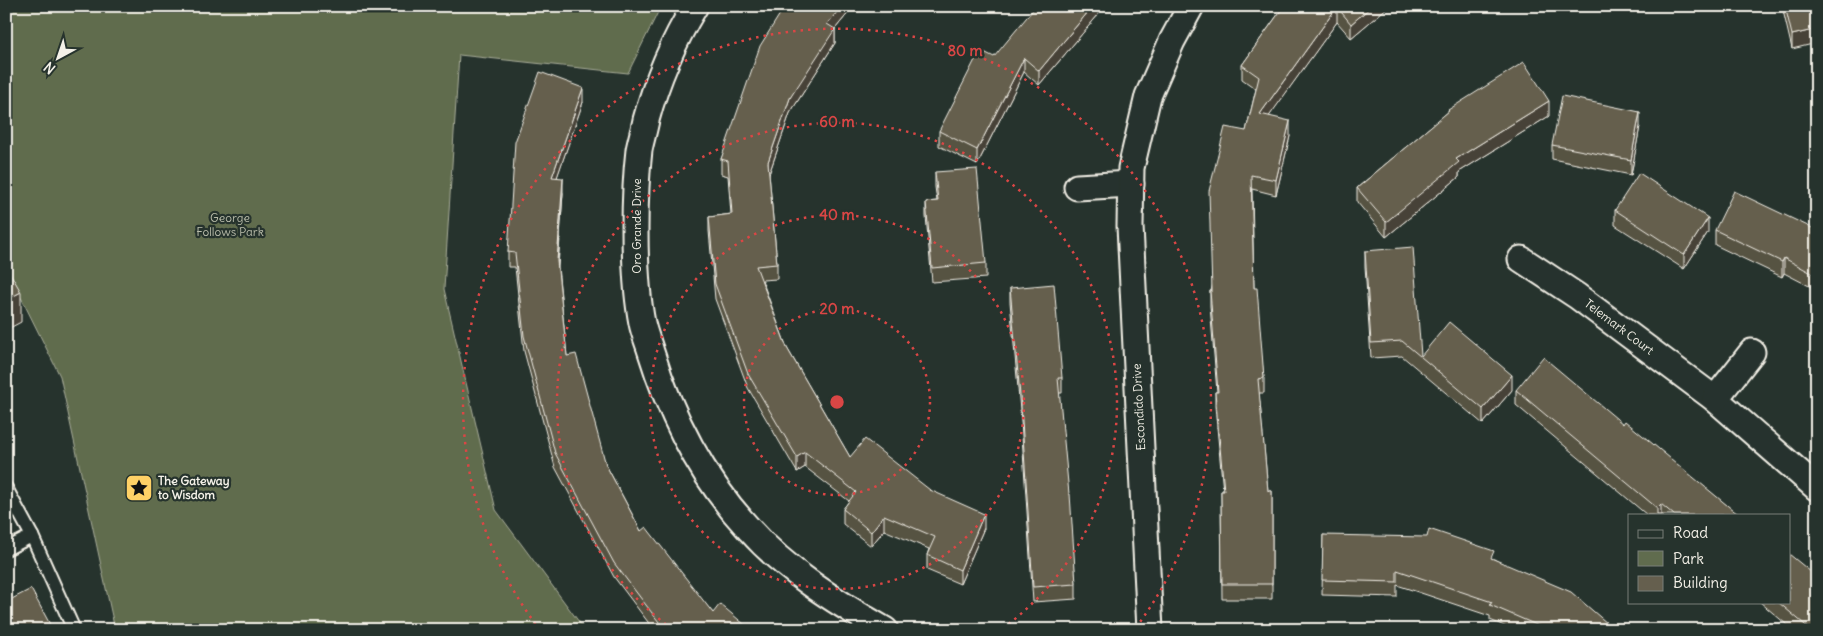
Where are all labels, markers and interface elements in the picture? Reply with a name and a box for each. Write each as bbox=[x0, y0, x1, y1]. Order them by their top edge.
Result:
north arrow bbox=[32, 32, 82, 82]
text: 80 m bbox=[947, 41, 983, 60]
text: N bbox=[40, 58, 59, 78]
text: 60 m bbox=[819, 112, 855, 131]
street label: Oro Grande Drive bbox=[629, 178, 644, 274]
text: 40 m bbox=[819, 205, 855, 224]
park label: George Follows Park bbox=[196, 210, 264, 239]
street label: Telemark Court bbox=[1582, 296, 1657, 357]
text: 20 m bbox=[820, 299, 854, 318]
street label: Escondido Drive bbox=[1129, 363, 1148, 451]
centre of rings bbox=[828, 393, 846, 411]
place icon: The Gateway to Wisdom bbox=[124, 473, 154, 503]
place label: The Gateway to Wisdom bbox=[157, 473, 230, 502]
legend bbox=[1628, 514, 1790, 604]
text: Road bbox=[1673, 523, 1708, 542]
text: Park bbox=[1673, 549, 1704, 568]
text: Building bbox=[1673, 573, 1728, 592]

